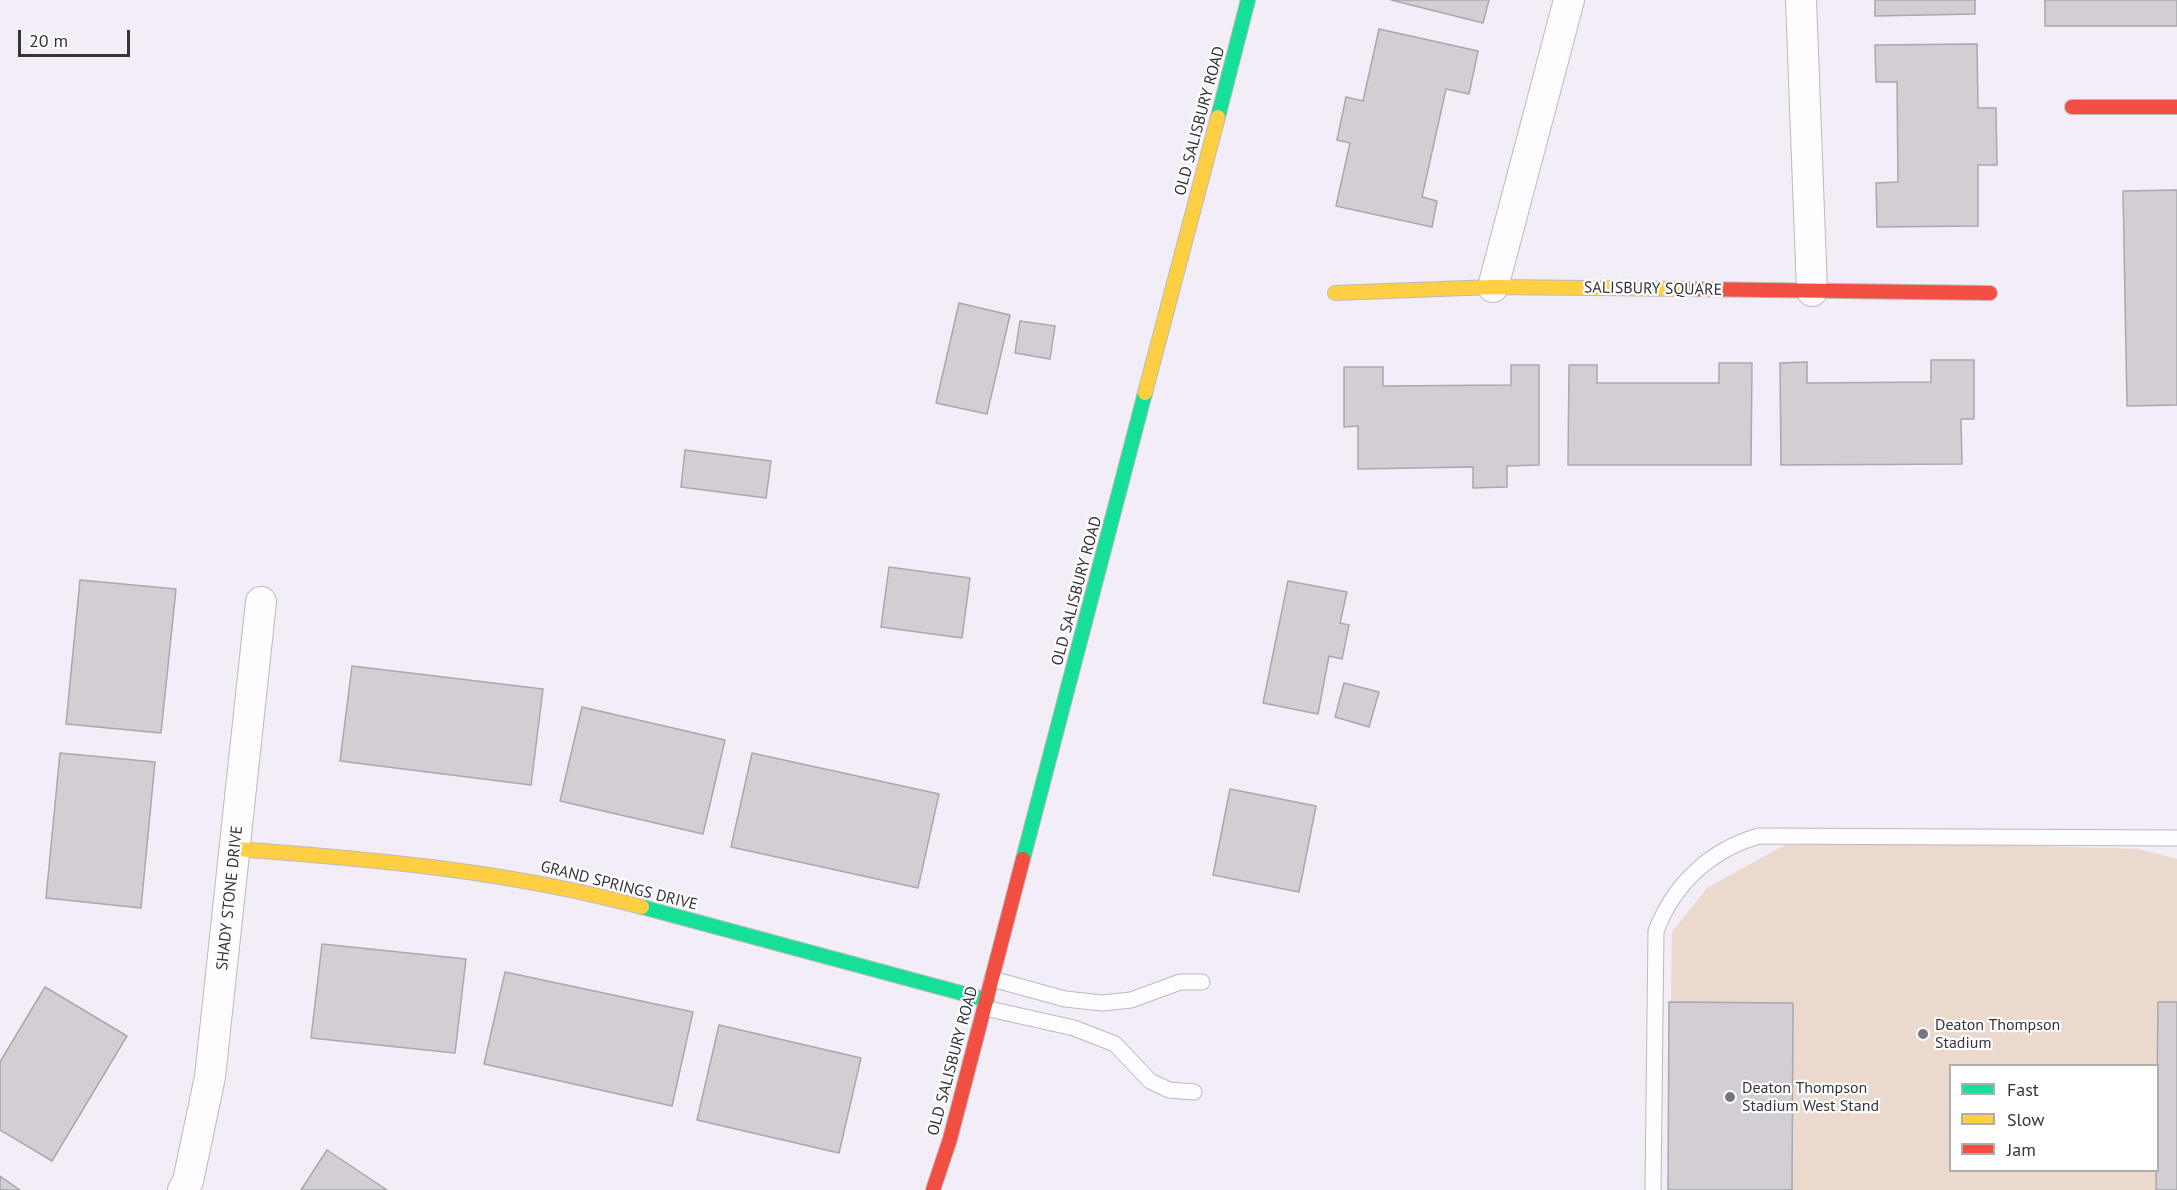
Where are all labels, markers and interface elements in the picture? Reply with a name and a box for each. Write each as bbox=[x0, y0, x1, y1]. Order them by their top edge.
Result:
scale bar bbox=[21, 18, 134, 56]
text: 20 m bbox=[29, 29, 68, 52]
street label: OLD SALISBURY ROAD bbox=[1171, 44, 1229, 198]
street label: SALISBURY SQUARE bbox=[1584, 278, 1722, 300]
street label: OLD SALISBURY ROAD bbox=[1048, 514, 1106, 668]
street label: SHADY STONE DRIVE bbox=[213, 825, 247, 971]
street label: GRAND SPRINGS DRIVE bbox=[539, 857, 699, 915]
street label: OLD SALISBURY ROAD bbox=[924, 984, 982, 1138]
place label: Deaton Thompson Stadium bbox=[1935, 1015, 2060, 1053]
marker: Deaton Thompson Stadium bbox=[1916, 1027, 1930, 1041]
legend bbox=[1949, 1064, 2159, 1172]
place label: Deaton Thompson Stadium West Stand bbox=[1742, 1078, 1879, 1116]
text: Fast bbox=[2007, 1078, 2039, 1101]
marker: Deaton Thompson Stadium West Stand bbox=[1723, 1090, 1737, 1104]
text: Slow bbox=[2007, 1108, 2045, 1131]
text: Jam bbox=[2007, 1138, 2036, 1161]

